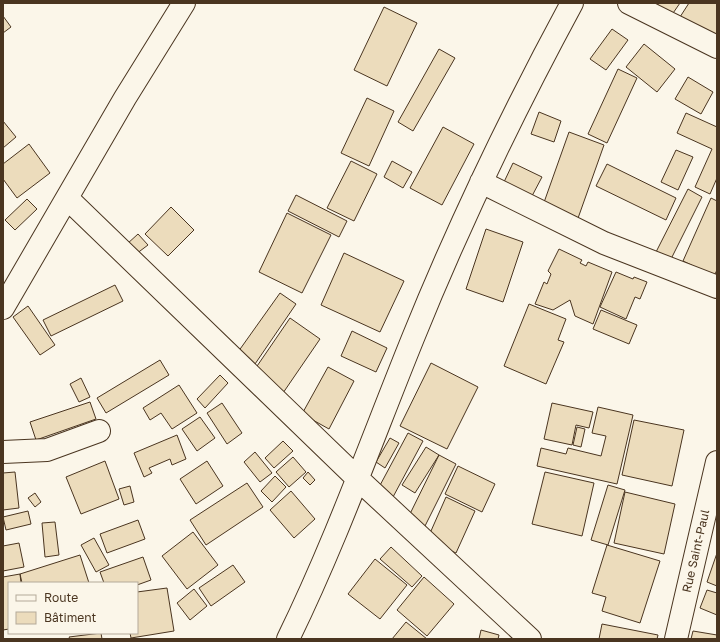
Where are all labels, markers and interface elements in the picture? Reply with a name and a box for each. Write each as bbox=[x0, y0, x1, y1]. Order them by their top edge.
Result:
street label: Rue Saint-Paul bbox=[679, 508, 712, 594]
legend bbox=[8, 582, 138, 634]
text: Route bbox=[44, 590, 78, 605]
text: Bâtiment bbox=[44, 610, 97, 625]

